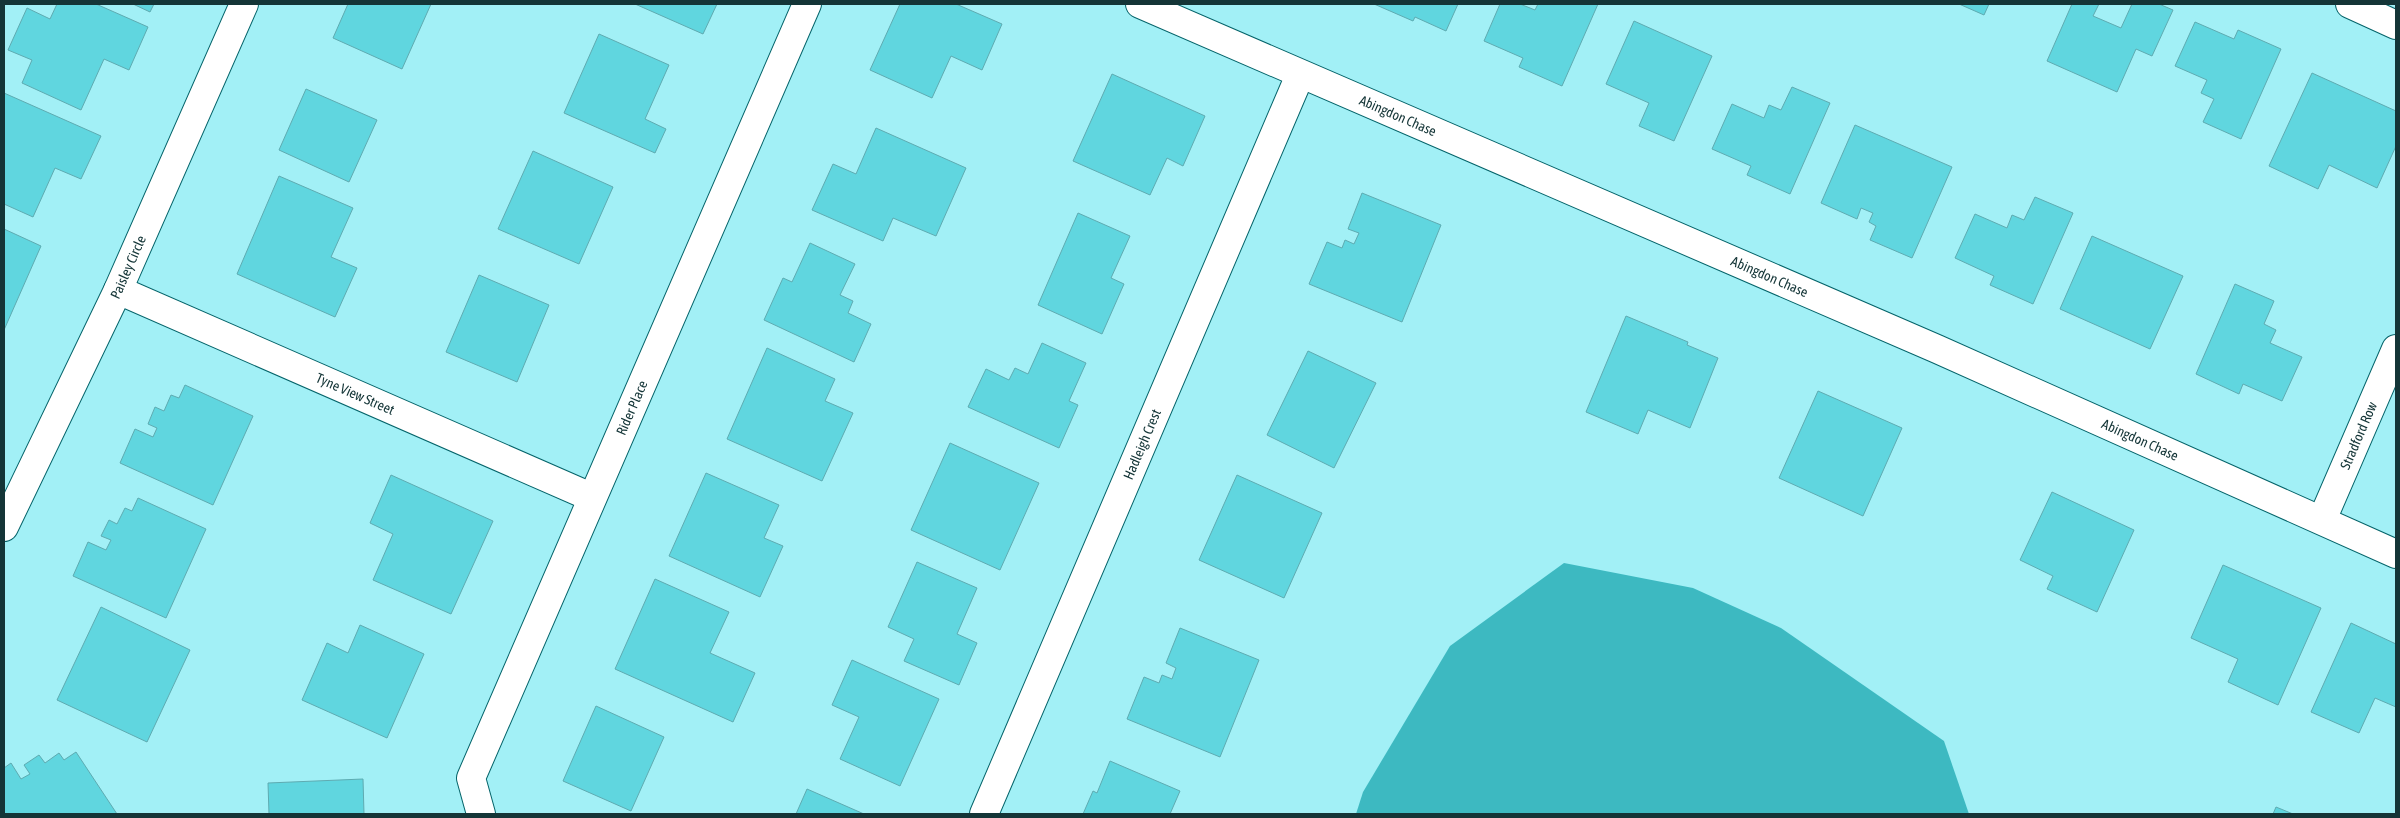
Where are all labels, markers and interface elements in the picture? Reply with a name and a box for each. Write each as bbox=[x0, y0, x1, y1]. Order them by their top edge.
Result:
street label: Abingdon Chase bbox=[1357, 92, 1439, 139]
street label: Paisley Circle bbox=[107, 233, 149, 301]
street label: Abingdon Chase bbox=[1729, 253, 1810, 300]
street label: Tyne View Street bbox=[314, 370, 397, 418]
street label: Rider Place bbox=[613, 378, 651, 438]
street label: Stradford Row bbox=[2337, 399, 2380, 472]
street label: Hadleigh Crest bbox=[1120, 407, 1164, 482]
street label: Abingdon Chase bbox=[2099, 416, 2181, 464]

